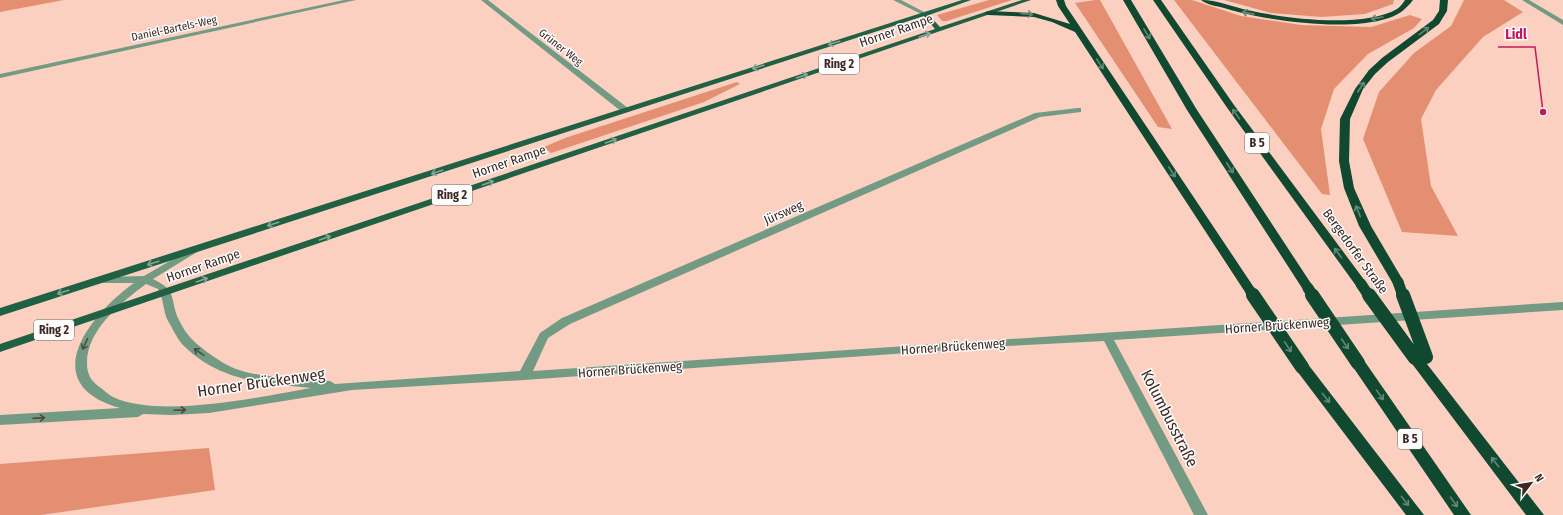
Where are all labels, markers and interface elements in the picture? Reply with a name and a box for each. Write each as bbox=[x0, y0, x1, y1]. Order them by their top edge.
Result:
one-way arrow bbox=[1242, 8, 1255, 16]
one-way arrow bbox=[1020, 10, 1033, 17]
street label: Horner Rampe bbox=[857, 11, 935, 50]
street label: Daniel-Bartels-Weg bbox=[130, 13, 219, 44]
one-way arrow bbox=[1371, 15, 1384, 23]
callout: Lidl bbox=[1498, 21, 1535, 47]
street label: Grüner Weg bbox=[536, 26, 586, 69]
text: Lidl bbox=[1505, 26, 1527, 43]
one-way arrow bbox=[1419, 27, 1430, 35]
one-way arrow bbox=[1144, 28, 1152, 40]
one-way arrow bbox=[919, 31, 932, 38]
one-way arrow bbox=[828, 40, 841, 47]
road number: Ring 2 bbox=[819, 54, 859, 74]
one-way arrow bbox=[1096, 58, 1104, 69]
one-way arrow bbox=[752, 64, 765, 71]
one-way arrow bbox=[796, 72, 808, 80]
one-way arrow bbox=[1357, 82, 1365, 93]
one-way arrow bbox=[1232, 109, 1240, 120]
road number: B 5 bbox=[1245, 133, 1269, 153]
one-way arrow bbox=[605, 137, 618, 144]
street label: Horner Rampe bbox=[470, 142, 548, 181]
one-way arrow bbox=[1226, 162, 1234, 173]
one-way arrow bbox=[1168, 166, 1176, 177]
one-way arrow bbox=[431, 168, 443, 176]
one-way arrow bbox=[482, 179, 495, 186]
road number: Ring 2 bbox=[432, 185, 472, 205]
street label: Jürsweg bbox=[761, 197, 806, 228]
street label: Bergedorfer Straße bbox=[1320, 206, 1391, 297]
one-way arrow bbox=[1354, 206, 1362, 218]
one-way arrow bbox=[267, 221, 280, 228]
one-way arrow bbox=[319, 234, 332, 241]
street label: Horner Rampe bbox=[164, 246, 242, 285]
one-way arrow bbox=[1334, 248, 1342, 259]
one-way arrow bbox=[147, 259, 159, 267]
one-way arrow bbox=[196, 276, 209, 283]
one-way arrow bbox=[56, 289, 69, 296]
street label: Horner Brückenweg bbox=[1224, 314, 1331, 337]
road number: Ring 2 bbox=[34, 320, 74, 340]
street label: Horner Brückenweg bbox=[900, 335, 1007, 358]
one-way arrow bbox=[81, 337, 88, 349]
one-way arrow bbox=[1341, 338, 1349, 349]
one-way arrow bbox=[1285, 341, 1293, 353]
one-way arrow bbox=[193, 348, 204, 356]
street label: Horner Brückenweg bbox=[577, 358, 684, 381]
street label: Horner Brückenweg bbox=[196, 364, 326, 401]
street label: Kolumbusstraße bbox=[1137, 366, 1202, 470]
one-way arrow bbox=[1376, 389, 1384, 400]
one-way arrow bbox=[1322, 393, 1330, 404]
one-way arrow bbox=[173, 406, 186, 413]
one-way arrow bbox=[32, 414, 45, 422]
road number: B 5 bbox=[1398, 429, 1422, 449]
one-way arrow bbox=[1491, 457, 1499, 468]
north arrow bbox=[1511, 463, 1551, 503]
text: N bbox=[1532, 472, 1546, 484]
one-way arrow bbox=[1401, 496, 1410, 507]
one-way arrow bbox=[1450, 497, 1458, 508]

